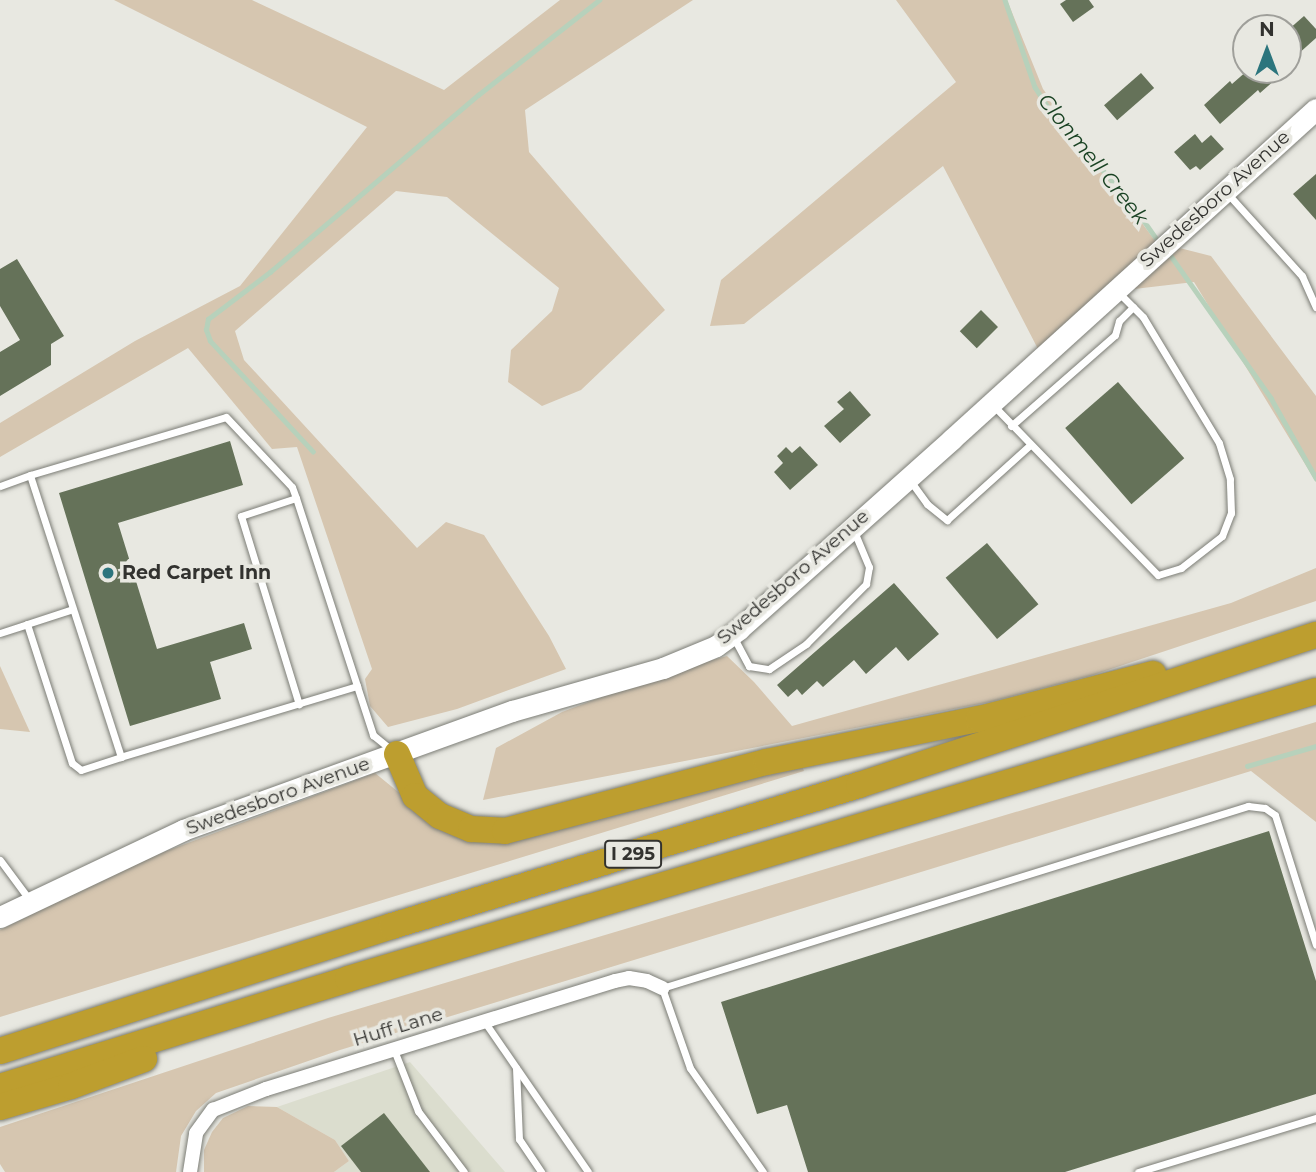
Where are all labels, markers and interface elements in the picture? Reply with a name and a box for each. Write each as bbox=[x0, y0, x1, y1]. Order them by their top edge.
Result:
north arrow bbox=[1232, 14, 1302, 84]
text: N bbox=[1259, 18, 1275, 41]
water label: Clonmell Creek bbox=[1033, 89, 1153, 229]
street label: Swedesboro Avenue bbox=[1135, 126, 1295, 272]
street label: Swedesboro Avenue bbox=[712, 505, 874, 649]
place label: Red Carpet Inn bbox=[122, 562, 271, 584]
marker: Red Carpet Inn bbox=[100, 565, 116, 581]
street label: Swedesboro Avenue bbox=[183, 752, 373, 840]
road number: I 295 bbox=[603, 840, 663, 868]
street label: Huff Lane bbox=[350, 1003, 446, 1051]

